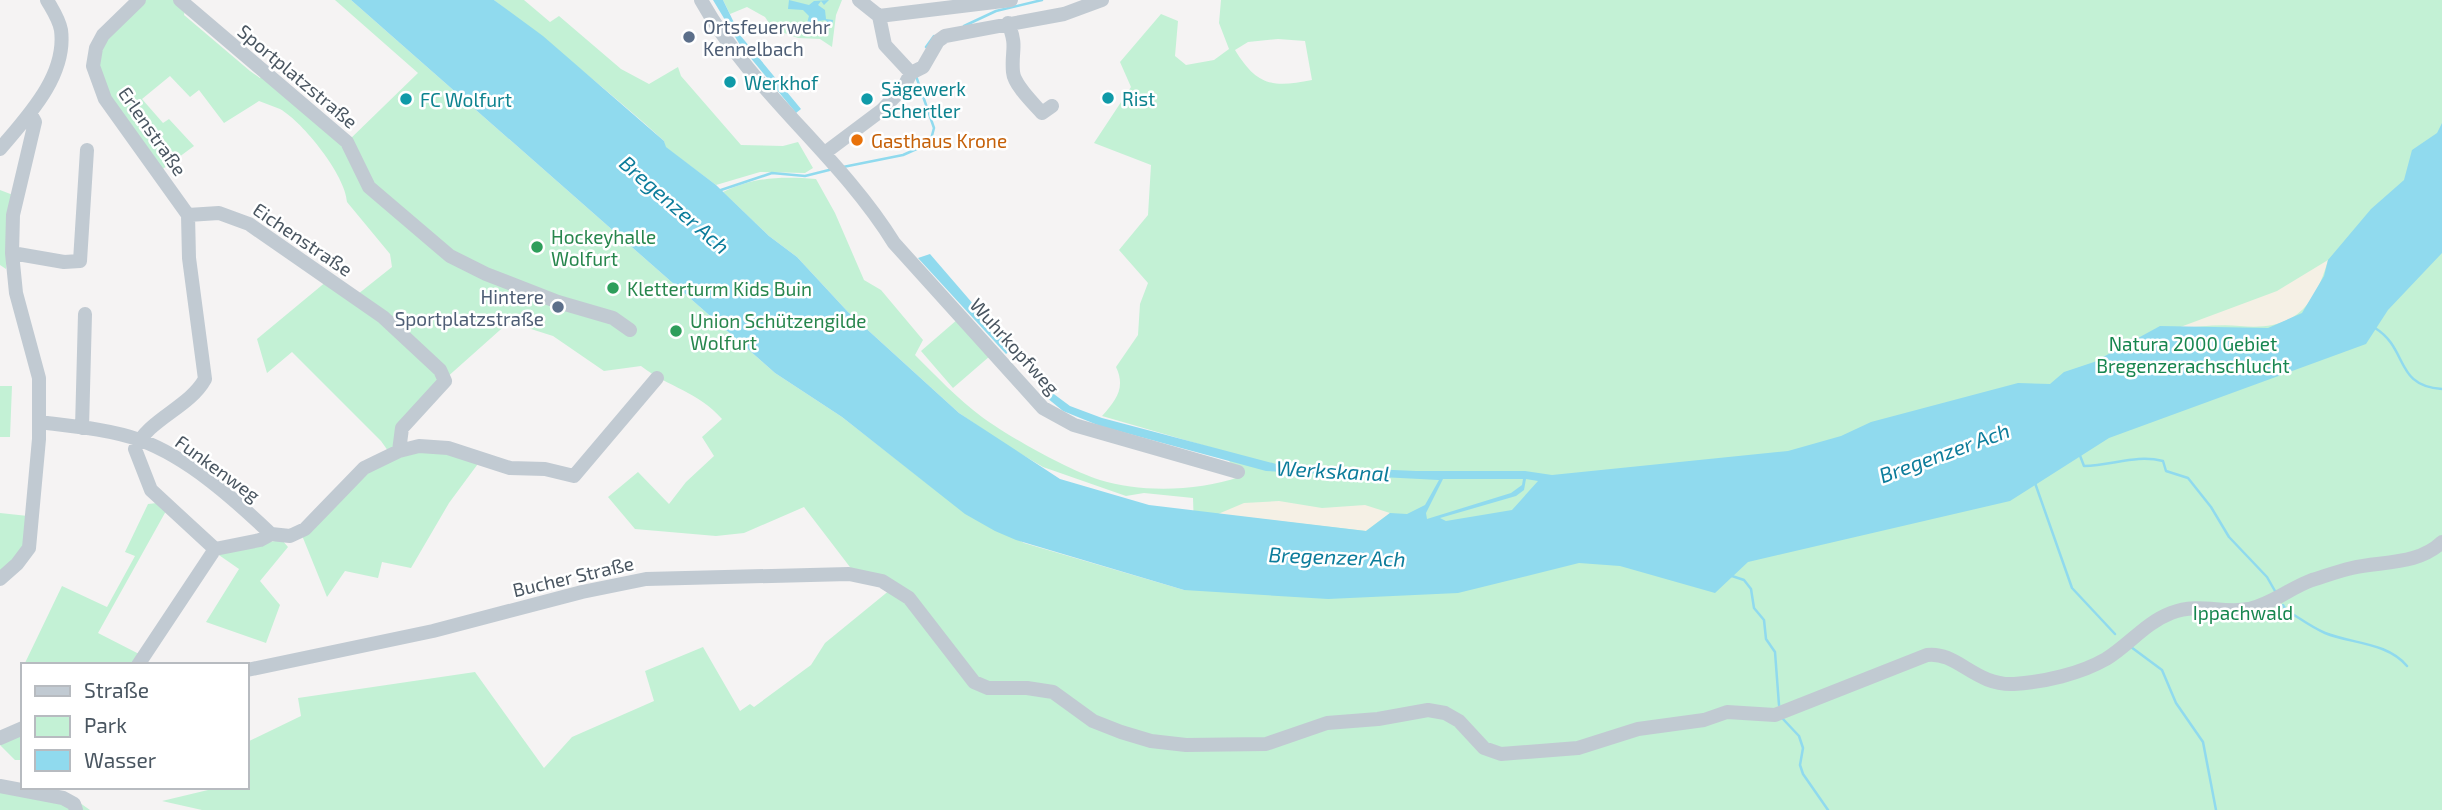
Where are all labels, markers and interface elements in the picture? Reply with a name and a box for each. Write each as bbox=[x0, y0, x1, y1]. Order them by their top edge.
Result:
place label: Ortsfeuerwehr Kennelbach bbox=[703, 15, 831, 60]
street label: Sportplatzstraße bbox=[233, 19, 363, 133]
marker: Ortsfeuerwehr Kennelbach bbox=[681, 29, 697, 45]
place label: Werkhof bbox=[744, 71, 819, 94]
marker: Werkhof bbox=[722, 74, 738, 90]
place label: Sägewerk Schertler bbox=[881, 77, 966, 122]
street label: Erlenstraße bbox=[114, 82, 192, 180]
place label: Rist bbox=[1122, 87, 1155, 110]
place label: FC Wolfurt bbox=[420, 88, 512, 111]
marker: Rist bbox=[1100, 90, 1116, 106]
marker: FC Wolfurt bbox=[398, 91, 414, 107]
marker: Sägewerk Schertler bbox=[859, 91, 875, 107]
place label: Gasthaus Krone bbox=[871, 129, 1007, 152]
marker: Gasthaus Krone bbox=[849, 132, 865, 148]
water label: Bregenzer Ach bbox=[615, 150, 735, 258]
street label: Eichenstraße bbox=[249, 197, 357, 281]
place label: Hockeyhalle Wolfurt bbox=[551, 225, 656, 270]
marker: Hockeyhalle Wolfurt bbox=[529, 239, 545, 255]
place label: Kletterturm Kids Buin bbox=[627, 277, 812, 300]
marker: Kletterturm Kids Buin bbox=[605, 280, 621, 296]
place label: Hintere Sportplatzstraße bbox=[395, 285, 544, 330]
street label: Wuhrkopfweg bbox=[966, 293, 1065, 399]
marker: Hintere Sportplatzstraße bbox=[550, 299, 566, 315]
place label: Union Schützengilde Wolfurt bbox=[690, 309, 867, 354]
marker: Union Schützengilde Wolfurt bbox=[668, 323, 684, 339]
park label: Natura 2000 Gebiet Bregenzerachschlucht bbox=[2096, 332, 2290, 377]
water label: Bregenzer Ach bbox=[1875, 417, 2013, 487]
street label: Funkenweg bbox=[171, 430, 265, 507]
water label: Werkskanal bbox=[1275, 455, 1391, 485]
water label: Bregenzer Ach bbox=[1268, 541, 1406, 571]
street label: Bucher Straße bbox=[510, 551, 636, 601]
park label: Ippachwald bbox=[2193, 601, 2293, 624]
legend bbox=[21, 663, 248, 789]
text: Straße bbox=[84, 677, 149, 702]
text: Park bbox=[84, 712, 127, 737]
text: Wasser bbox=[84, 747, 157, 772]

